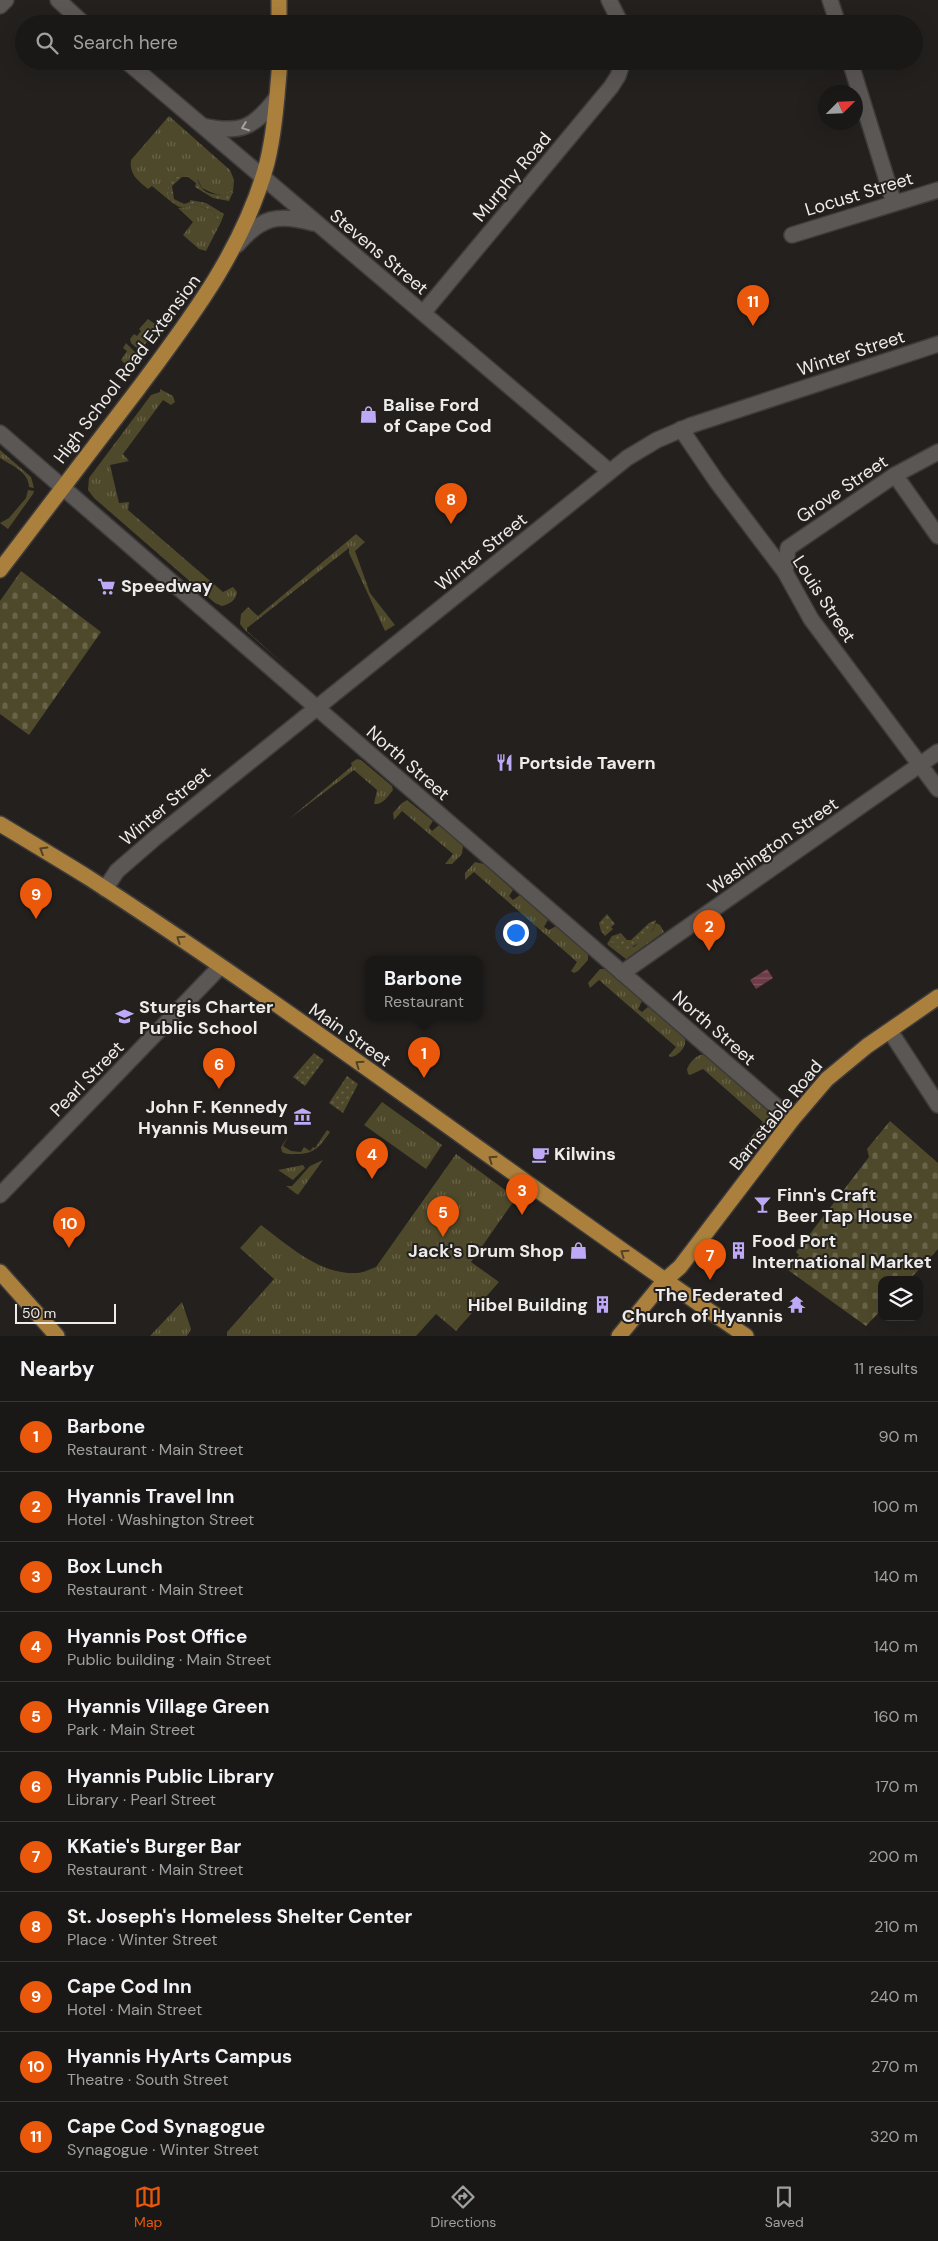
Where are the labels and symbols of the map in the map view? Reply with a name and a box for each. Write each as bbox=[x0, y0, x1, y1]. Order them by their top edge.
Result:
north arrow bbox=[818, 85, 863, 130]
one-way arrow bbox=[241, 121, 250, 131]
street label: Murphy Road bbox=[467, 127, 557, 227]
street label: Locust Street bbox=[802, 166, 916, 222]
street label: Stevens Street bbox=[325, 204, 433, 300]
street label: High School Road Extension bbox=[48, 270, 206, 468]
pin: 11 bbox=[737, 285, 769, 326]
street label: Winter Street bbox=[794, 324, 908, 382]
place label: Balise Ford of Cape Cod bbox=[383, 393, 492, 438]
shop icon: Balise Ford of Cape Cod bbox=[359, 405, 379, 425]
street label: Grove Street bbox=[792, 450, 892, 528]
pin: 8 bbox=[435, 483, 467, 524]
street label: Winter Street bbox=[430, 508, 532, 596]
street label: Louis Street bbox=[787, 551, 861, 647]
place label: Speedway bbox=[121, 574, 213, 598]
supermarket icon: Speedway bbox=[97, 576, 117, 596]
street label: North Street bbox=[361, 720, 455, 806]
place label: Portside Tavern bbox=[519, 751, 656, 775]
restaurant icon: Portside Tavern bbox=[495, 753, 515, 773]
street label: Winter Street bbox=[115, 761, 215, 851]
street label: Washington Street bbox=[703, 792, 843, 900]
one-way arrow bbox=[40, 847, 49, 857]
pin: 9 bbox=[20, 878, 52, 919]
pin: 2 bbox=[693, 910, 725, 951]
your location bbox=[503, 920, 529, 946]
one-way arrow bbox=[176, 936, 185, 945]
street label: North Street bbox=[667, 985, 761, 1071]
place label: Sturgis Charter Public School bbox=[139, 995, 273, 1040]
street label: Main Street bbox=[304, 998, 396, 1072]
school or university icon: Sturgis Charter Public School bbox=[115, 1007, 135, 1027]
street label: Pearl Street bbox=[45, 1036, 129, 1122]
pin: 1 bbox=[408, 1037, 440, 1078]
pin: 6 bbox=[203, 1048, 235, 1089]
street label: Barnstable Road bbox=[724, 1055, 828, 1175]
one-way arrow bbox=[355, 1061, 365, 1070]
place label: John F. Kennedy Hyannis Museum bbox=[138, 1095, 288, 1140]
museum icon: John F. Kennedy Hyannis Museum bbox=[292, 1107, 312, 1127]
pin: 4 bbox=[356, 1138, 388, 1179]
place label: Kilwins bbox=[554, 1142, 616, 1166]
cafe icon: Kilwins bbox=[530, 1144, 550, 1164]
one-way arrow bbox=[488, 1156, 498, 1165]
pin: 3 bbox=[506, 1174, 538, 1215]
place label: Finn's Craft Beer Tap House bbox=[777, 1183, 913, 1228]
bar icon: Finn's Craft Beer Tap House bbox=[753, 1195, 773, 1215]
pin: 5 bbox=[427, 1196, 459, 1237]
pin: 10 bbox=[53, 1207, 85, 1248]
place label: Food Port International Market bbox=[752, 1229, 932, 1274]
place label: Jack's Drum Shop bbox=[408, 1239, 564, 1263]
pin: 7 bbox=[694, 1239, 726, 1280]
shop icon: Jack's Drum Shop bbox=[568, 1241, 588, 1261]
building icon: Food Port International Market bbox=[728, 1241, 748, 1261]
one-way arrow bbox=[620, 1250, 630, 1259]
place label: The Federated Church of Hyannis bbox=[622, 1283, 783, 1328]
place label: Hibel Building bbox=[468, 1293, 588, 1317]
building icon: Hibel Building bbox=[592, 1295, 612, 1315]
temple icon: The Federated Church of Hyannis bbox=[787, 1295, 807, 1315]
scale bar bbox=[15, 1301, 116, 1324]

